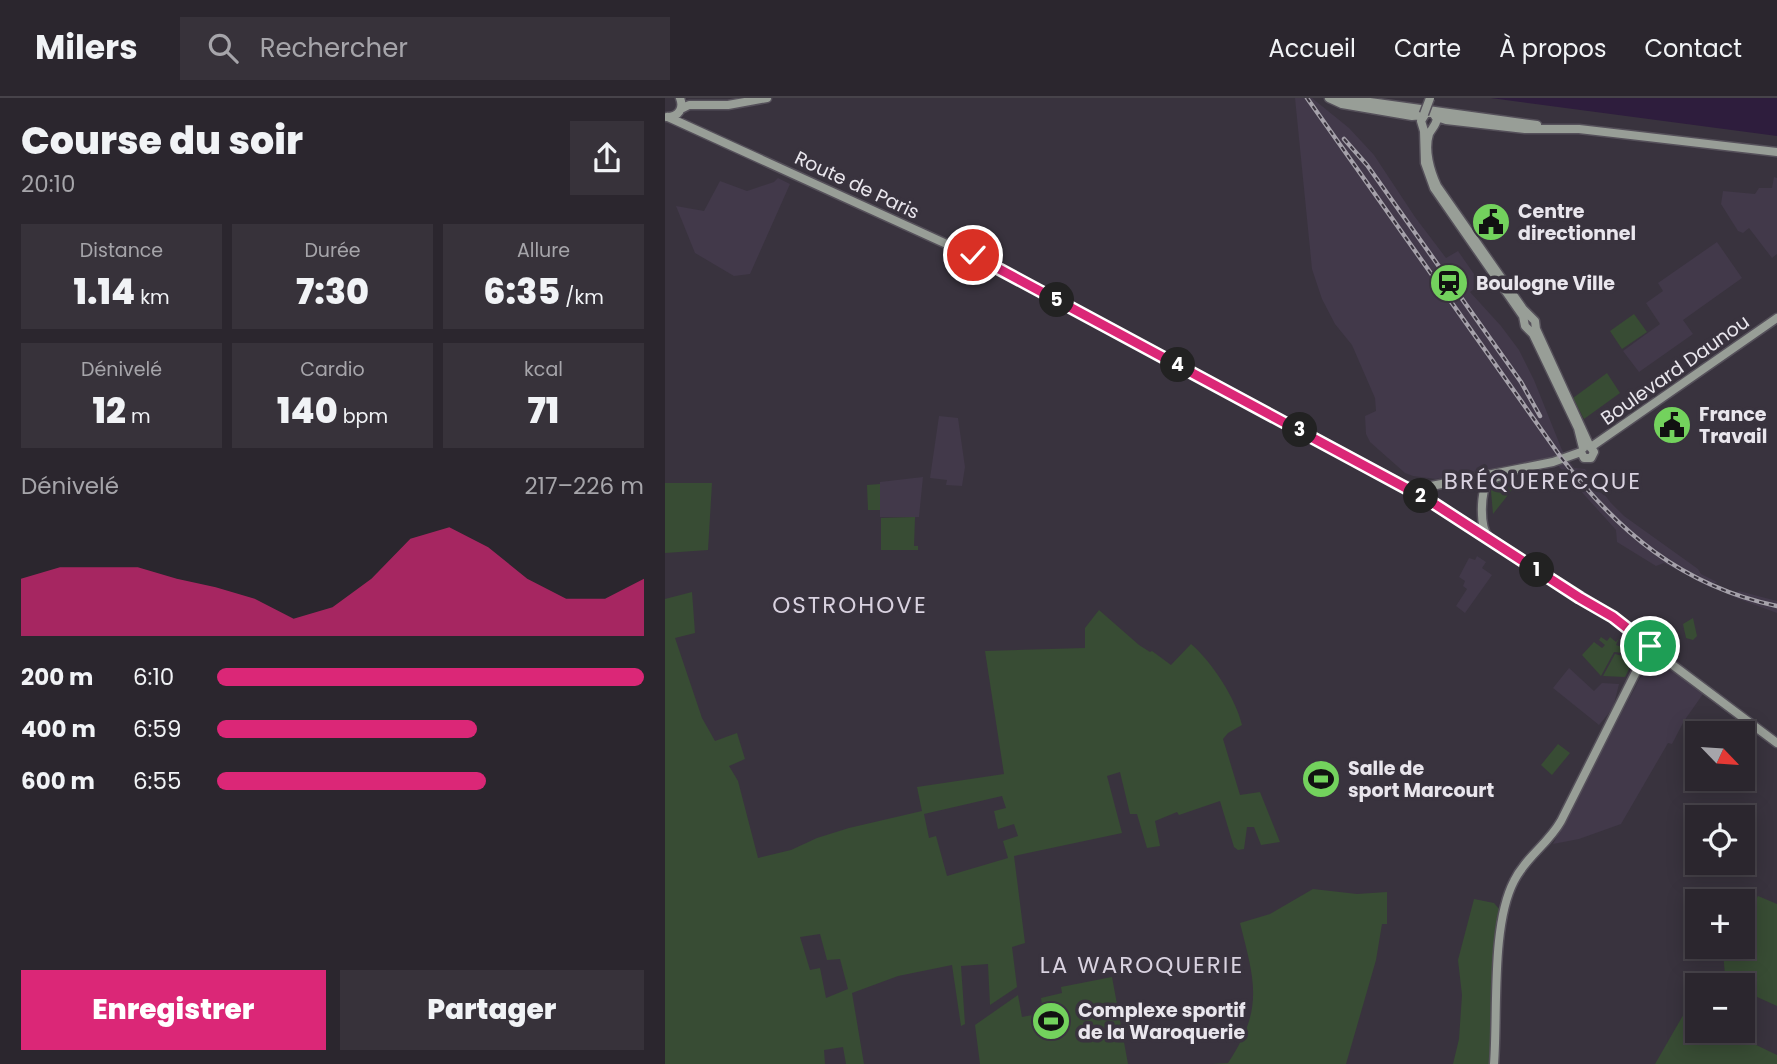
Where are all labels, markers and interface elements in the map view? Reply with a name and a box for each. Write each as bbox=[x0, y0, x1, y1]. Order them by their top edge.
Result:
search box bbox=[180, 17, 670, 80]
text: Milers bbox=[35, 24, 138, 71]
icon: search bbox=[204, 29, 242, 67]
text: Rechercher bbox=[260, 30, 408, 66]
text: Accueil bbox=[1269, 32, 1356, 65]
text: Carte bbox=[1394, 32, 1461, 65]
text: À propos bbox=[1499, 32, 1606, 65]
text: Contact bbox=[1644, 32, 1742, 65]
text: Course du soir bbox=[21, 114, 303, 167]
button: share bbox=[570, 121, 644, 195]
street label: Route de Paris bbox=[790, 144, 924, 226]
text: 20:10 bbox=[21, 168, 75, 200]
place label: Centre directionnel bbox=[1518, 198, 1636, 247]
public building icon: Centre directionnel bbox=[1470, 201, 1512, 243]
pin bbox=[943, 225, 1003, 285]
icon: check bbox=[954, 236, 992, 274]
text: Distance bbox=[80, 237, 163, 264]
text: Durée bbox=[304, 237, 361, 264]
text: Allure bbox=[517, 237, 570, 264]
station icon: Boulogne Ville bbox=[1428, 262, 1470, 304]
text: 1.14 bbox=[73, 267, 135, 316]
text: 7:30 bbox=[296, 267, 369, 316]
text: 6:35 bbox=[483, 267, 560, 316]
place label: Boulogne Ville bbox=[1476, 270, 1615, 297]
pin: 5 bbox=[1039, 282, 1075, 318]
text: km bbox=[135, 284, 170, 311]
text: /km bbox=[560, 284, 604, 311]
text: 5 bbox=[1050, 286, 1063, 313]
street label: Boulevard Daunou bbox=[1595, 309, 1755, 431]
pin: 4 bbox=[1161, 348, 1195, 382]
text: 4 bbox=[1171, 351, 1184, 378]
text: Dénivelé bbox=[81, 356, 162, 383]
text: Cardio bbox=[300, 356, 365, 383]
text: kcal bbox=[524, 356, 563, 383]
text: 12 bbox=[92, 386, 126, 435]
text: 140 bbox=[277, 386, 338, 435]
text: 71 bbox=[528, 386, 559, 435]
place label: France Travail bbox=[1699, 401, 1767, 450]
text: m bbox=[126, 403, 151, 430]
text: bpm bbox=[338, 403, 388, 430]
public building icon: France Travail bbox=[1651, 404, 1693, 446]
pin: 3 bbox=[1283, 412, 1317, 448]
text: 3 bbox=[1294, 416, 1305, 443]
district label: BRÉQUERECQUE bbox=[1444, 465, 1642, 497]
text: Dénivelé bbox=[21, 470, 119, 502]
text: 217–226 m bbox=[524, 470, 644, 502]
pin: 2 bbox=[1403, 478, 1439, 514]
text: 2 bbox=[1415, 482, 1426, 509]
pin: 1 bbox=[1519, 552, 1555, 588]
text: 1 bbox=[1533, 556, 1540, 583]
district label: OSTROHOVE bbox=[772, 589, 928, 621]
pin bbox=[1620, 616, 1680, 676]
icon: arrive bbox=[1631, 627, 1669, 665]
text: 200 m bbox=[21, 661, 93, 693]
text: 6:10 bbox=[133, 661, 174, 693]
text: 400 m bbox=[21, 713, 96, 745]
text: 6:59 bbox=[133, 713, 181, 745]
north arrow bbox=[1685, 721, 1755, 791]
map controls bbox=[1685, 721, 1755, 1043]
place label: Salle de sport Marcourt bbox=[1348, 755, 1494, 804]
sports icon: Salle de sport Marcourt bbox=[1300, 758, 1342, 800]
text: 600 m bbox=[21, 765, 95, 797]
text: 6:55 bbox=[133, 765, 181, 797]
button: locate bbox=[1685, 805, 1755, 875]
button: + bbox=[1685, 889, 1755, 959]
district label: LA WAROQUERIE bbox=[1040, 949, 1244, 981]
button: Enregistrer bbox=[21, 970, 326, 1050]
button: Partager bbox=[340, 970, 644, 1050]
button: − bbox=[1685, 973, 1755, 1043]
place label: Complexe sportif de la Waroquerie bbox=[1078, 997, 1246, 1046]
sports icon: Complexe sportif de la Waroquerie bbox=[1030, 1000, 1072, 1042]

